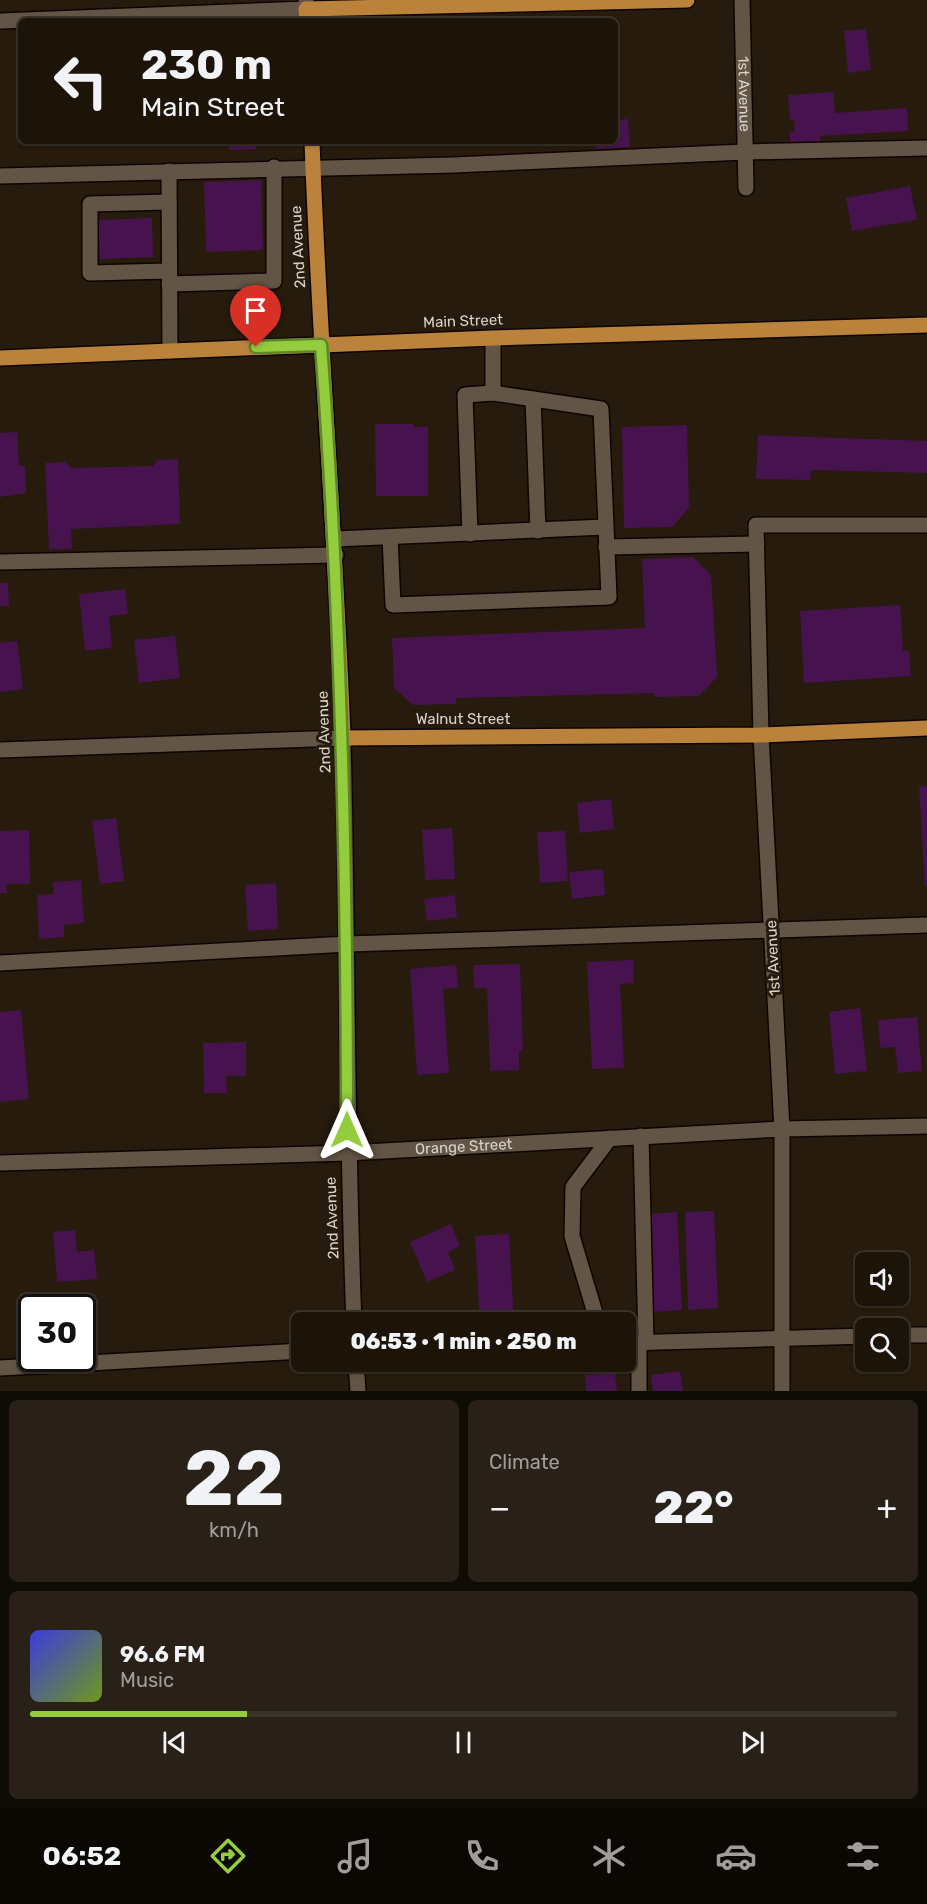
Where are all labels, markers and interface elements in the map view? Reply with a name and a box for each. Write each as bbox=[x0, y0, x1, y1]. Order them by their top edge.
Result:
text: 230 m bbox=[141, 40, 272, 90]
icon: left bbox=[42, 42, 120, 120]
street label: 1st Avenue bbox=[734, 56, 754, 132]
text: Main Street bbox=[141, 91, 285, 123]
street label: 2nd Avenue bbox=[287, 205, 309, 289]
pin bbox=[230, 285, 281, 347]
icon: arrive bbox=[239, 294, 272, 327]
street label: Main Street bbox=[423, 311, 503, 331]
street label: 2nd Avenue bbox=[314, 690, 334, 774]
street label: Walnut Street bbox=[416, 710, 510, 728]
street label: 1st Avenue bbox=[762, 920, 784, 996]
position arrow bbox=[315, 1098, 379, 1162]
street label: Orange Street bbox=[414, 1135, 513, 1158]
street label: 2nd Avenue bbox=[322, 1176, 342, 1260]
map controls bbox=[855, 1252, 909, 1372]
button: sound bbox=[855, 1252, 909, 1306]
speed limit sign: 30 bbox=[18, 1294, 96, 1372]
button: search bbox=[855, 1318, 909, 1372]
text: 06:53 · 1 min · 250 m bbox=[350, 1328, 577, 1355]
text: 22 bbox=[183, 1432, 285, 1525]
text: Climate bbox=[489, 1450, 560, 1474]
text: 22° bbox=[654, 1481, 733, 1534]
text: − bbox=[489, 1488, 510, 1527]
text: + bbox=[876, 1488, 897, 1527]
text: km/h bbox=[209, 1518, 259, 1542]
text: 96.6 FM bbox=[120, 1641, 205, 1668]
text: Music bbox=[120, 1668, 174, 1692]
icon: previous bbox=[158, 1726, 191, 1759]
icon: pause bbox=[447, 1726, 480, 1759]
icon: next bbox=[736, 1726, 769, 1759]
icon: directions bbox=[207, 1835, 249, 1877]
icon: music bbox=[334, 1835, 376, 1877]
icon: phone bbox=[461, 1835, 503, 1877]
icon: climate bbox=[588, 1835, 630, 1877]
icon: car bbox=[715, 1835, 757, 1877]
icon: filters bbox=[842, 1835, 884, 1877]
text: 06:52 bbox=[43, 1840, 121, 1872]

